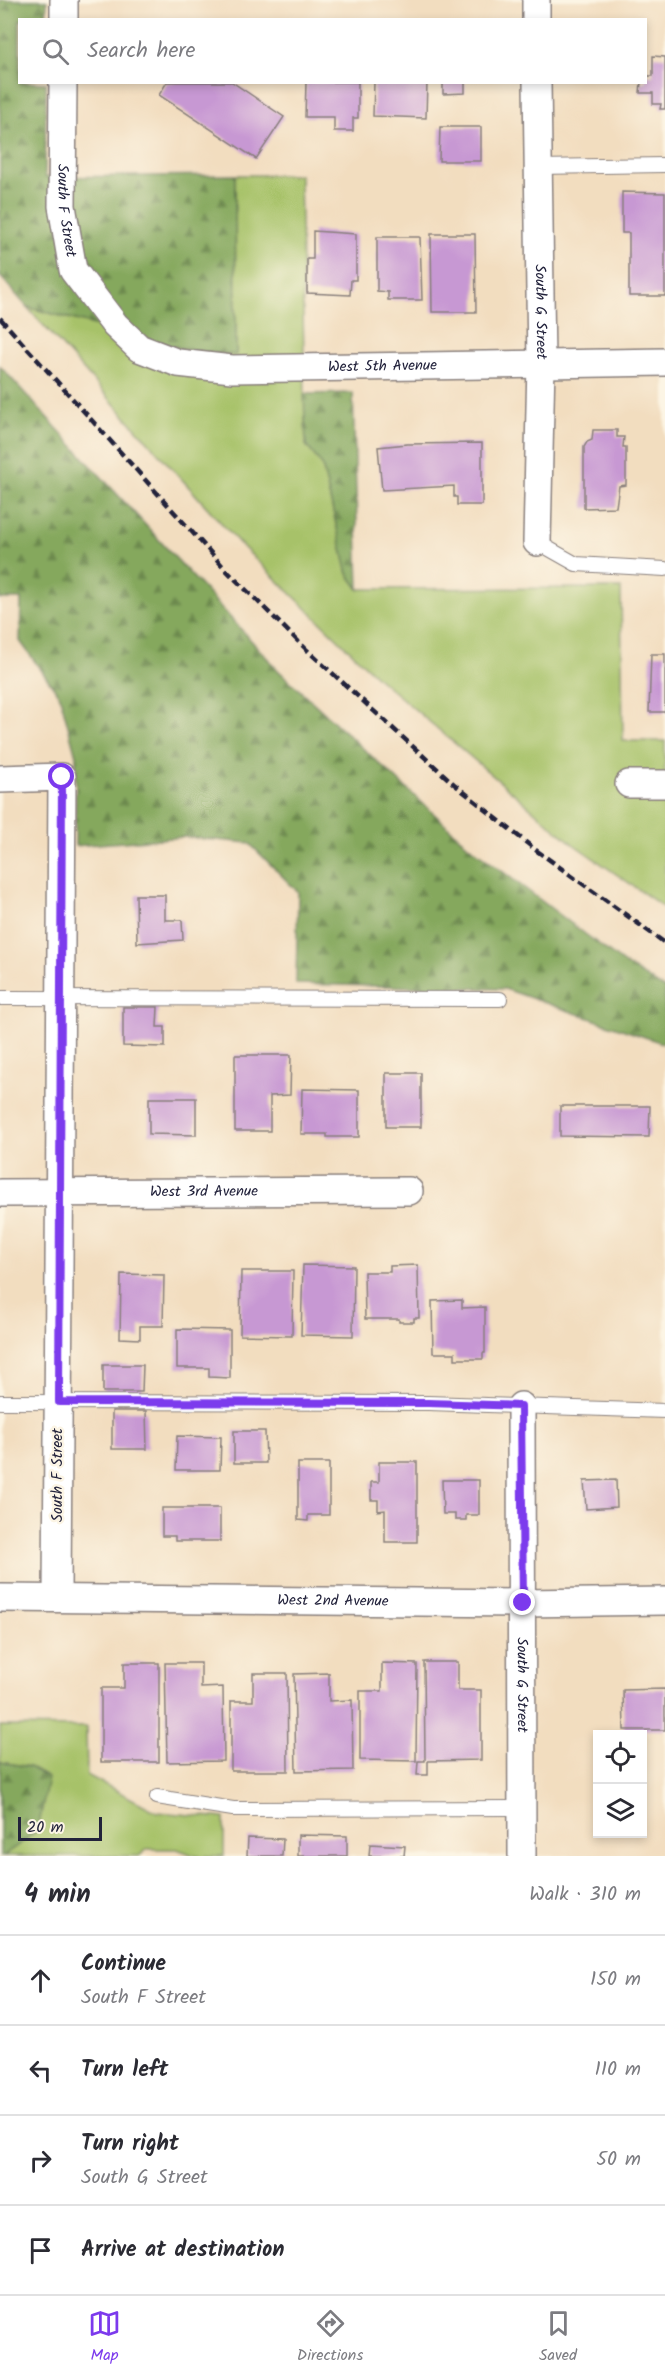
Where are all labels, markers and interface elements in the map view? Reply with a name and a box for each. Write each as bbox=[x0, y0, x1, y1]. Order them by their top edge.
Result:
search box bbox=[18, 18, 647, 84]
text: Search here bbox=[87, 34, 195, 69]
icon: search bbox=[39, 35, 72, 68]
street label: South F Street bbox=[50, 164, 83, 259]
street label: South G Street bbox=[528, 264, 553, 360]
street label: West 5th Avenue bbox=[328, 354, 437, 379]
route start bbox=[48, 763, 74, 789]
street label: West 3rd Avenue bbox=[150, 1180, 258, 1204]
street label: South F Street bbox=[46, 1428, 70, 1522]
street label: West 2nd Avenue bbox=[277, 1589, 389, 1614]
route end bbox=[509, 1589, 535, 1615]
street label: South G Street bbox=[510, 1637, 534, 1733]
map controls bbox=[593, 1730, 647, 1838]
button: locate bbox=[593, 1730, 647, 1784]
button: layers bbox=[593, 1784, 647, 1838]
scale bar bbox=[18, 1814, 102, 1842]
text: 20 m bbox=[27, 1815, 63, 1840]
text: 4 min bbox=[24, 1874, 91, 1916]
text: Walk · 310 m bbox=[529, 1879, 641, 1911]
text: Continue bbox=[81, 1947, 166, 1982]
icon: ahead bbox=[24, 1964, 57, 1997]
text: 150 m bbox=[590, 1964, 641, 1996]
text: South F Street bbox=[81, 1982, 206, 2014]
text: Turn left bbox=[81, 2053, 168, 2088]
icon: left bbox=[24, 2054, 57, 2087]
text: 110 m bbox=[595, 2054, 641, 2086]
text: Turn right bbox=[81, 2127, 179, 2162]
icon: right bbox=[24, 2144, 57, 2177]
text: 50 m bbox=[596, 2144, 641, 2176]
text: South G Street bbox=[81, 2162, 208, 2194]
text: Arrive at destination bbox=[81, 2233, 284, 2268]
icon: arrive bbox=[24, 2234, 57, 2267]
tab: Map bbox=[88, 2307, 121, 2368]
tab: Directions bbox=[297, 2307, 363, 2368]
tab: Saved bbox=[539, 2307, 577, 2368]

